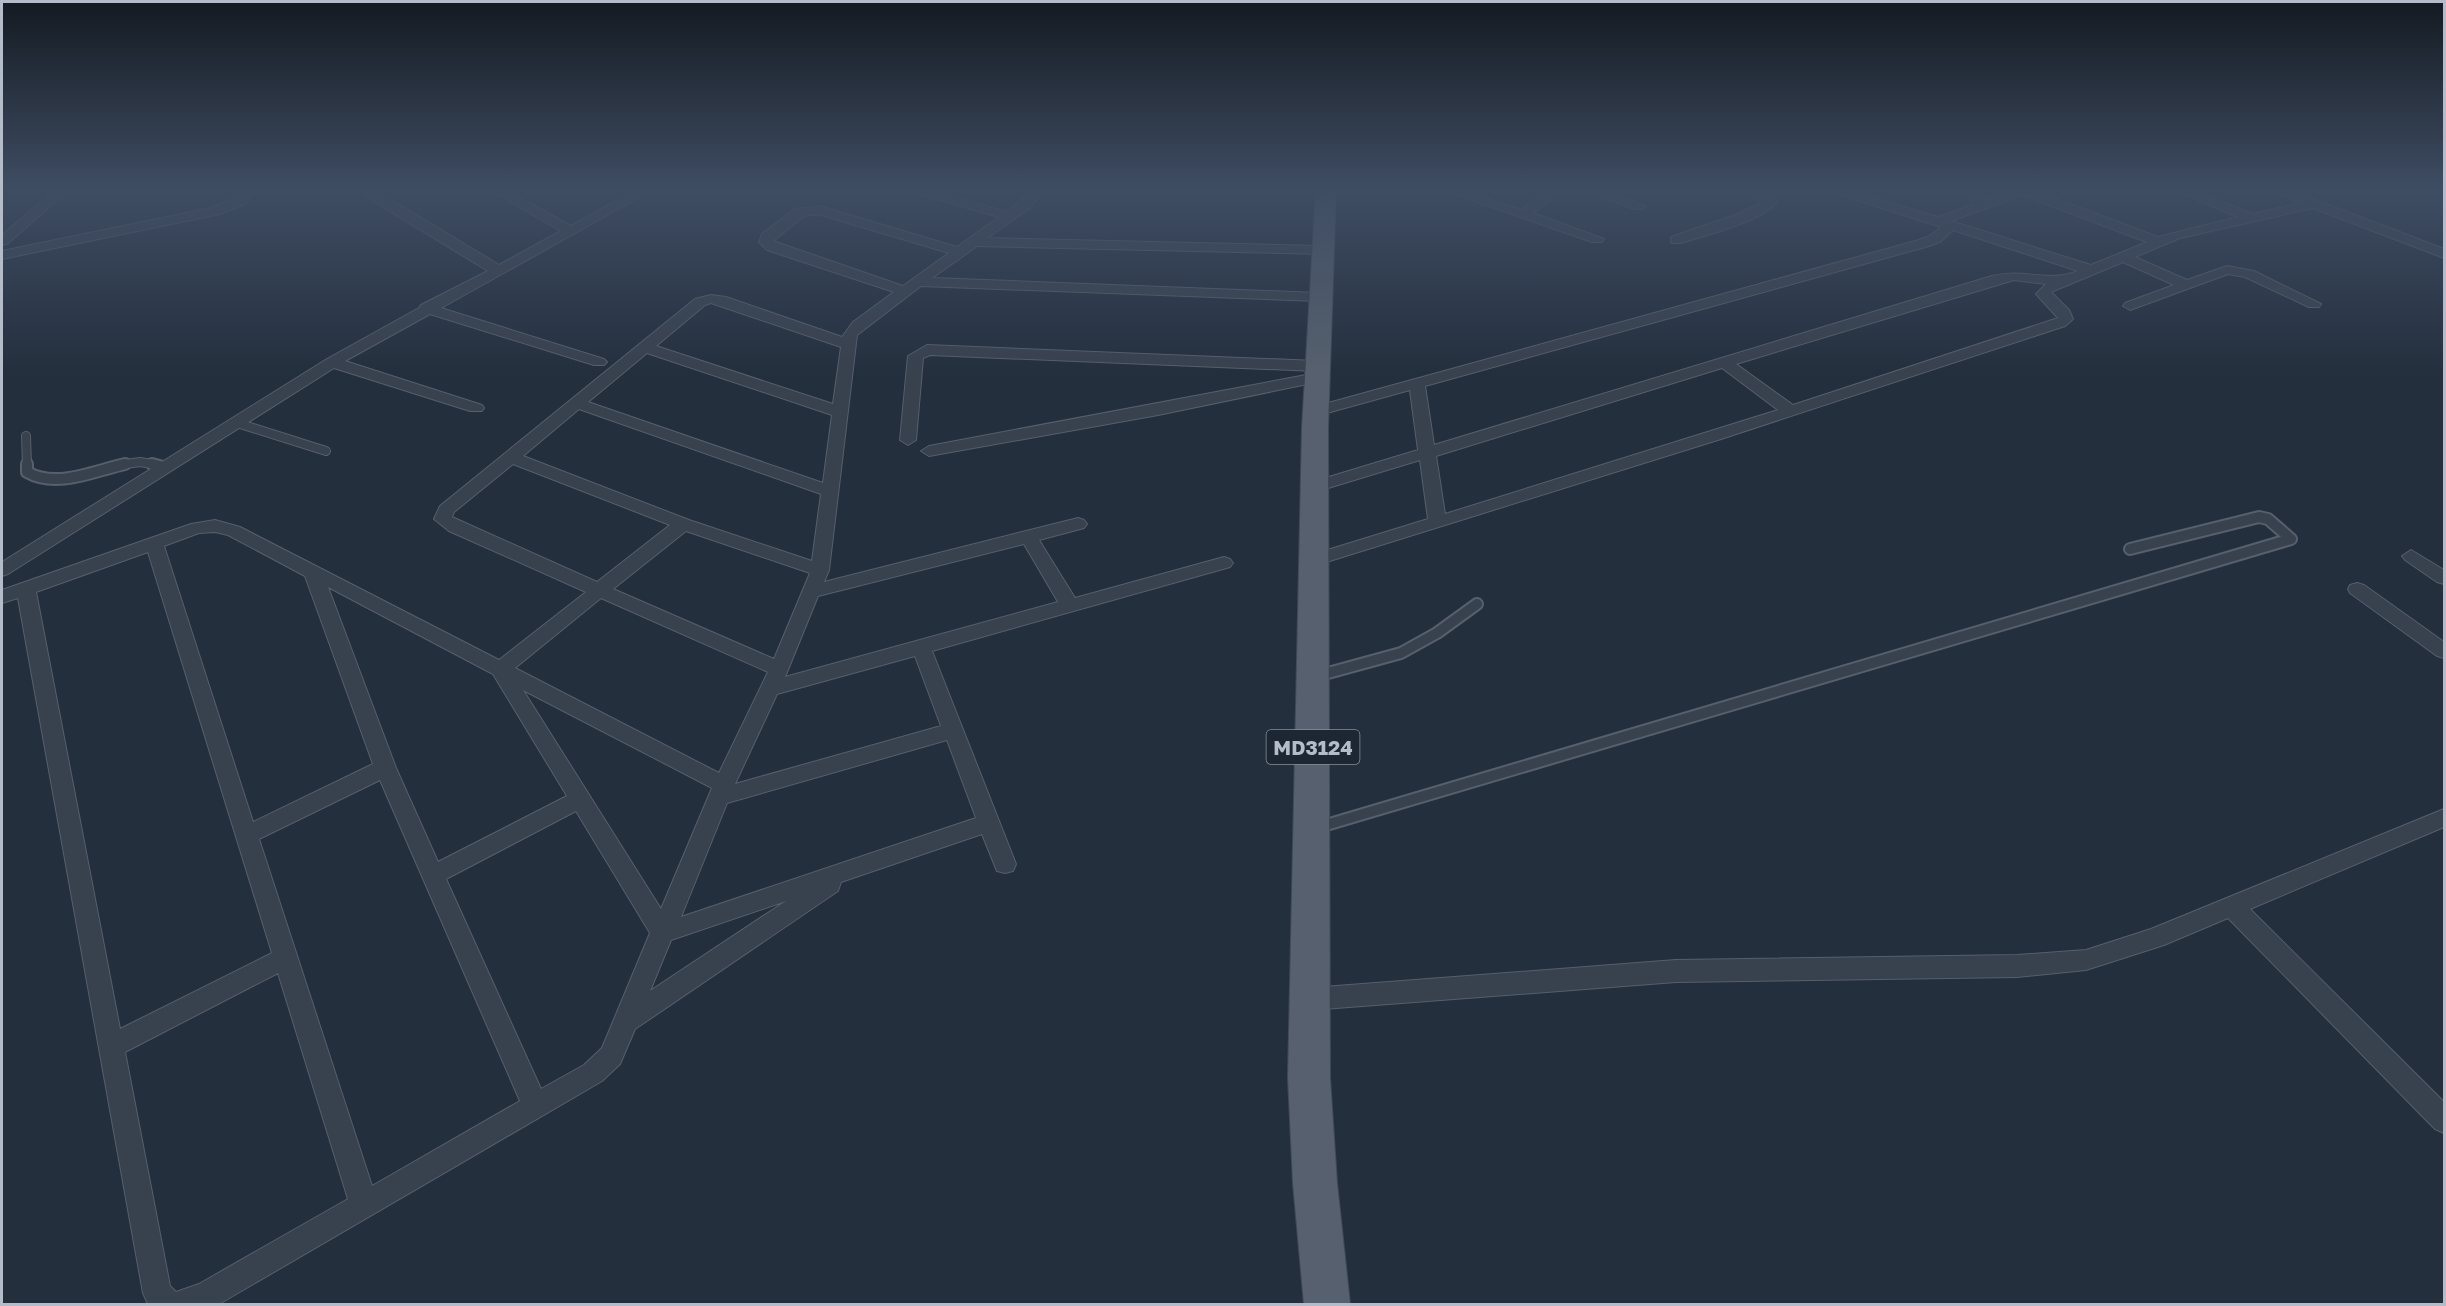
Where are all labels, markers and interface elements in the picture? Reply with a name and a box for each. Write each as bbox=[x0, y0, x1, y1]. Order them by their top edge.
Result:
road number: MD3124 bbox=[1266, 730, 1360, 764]

